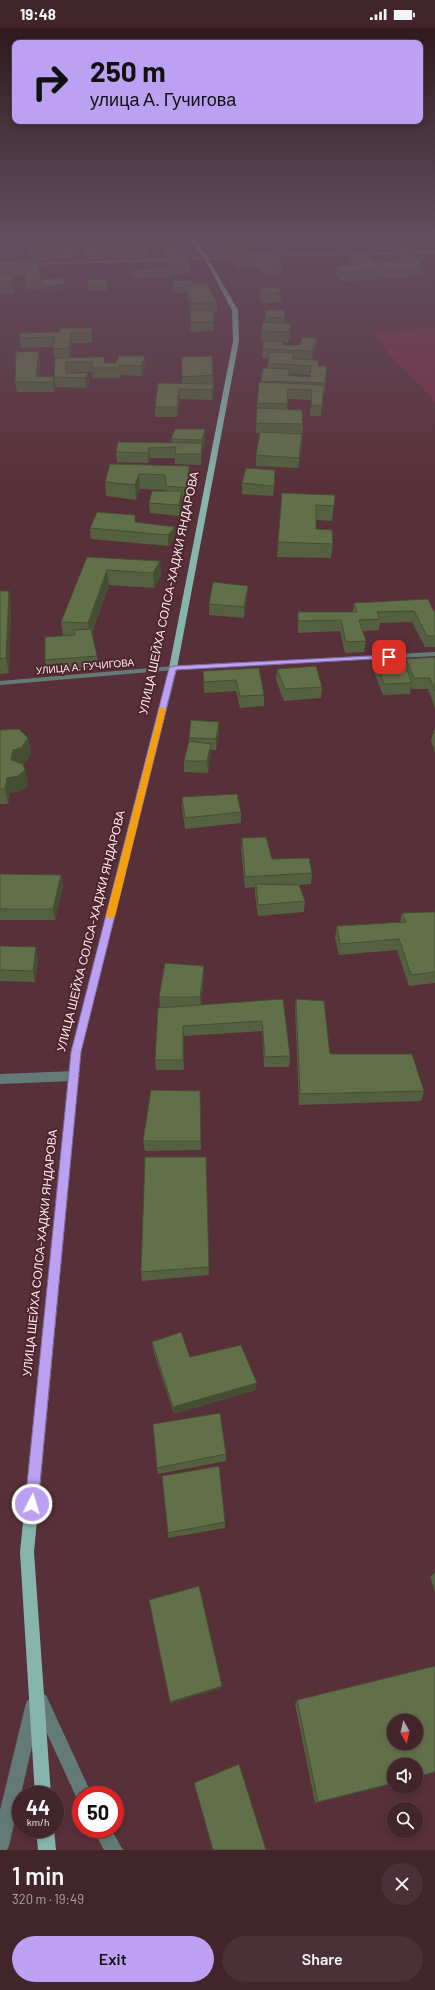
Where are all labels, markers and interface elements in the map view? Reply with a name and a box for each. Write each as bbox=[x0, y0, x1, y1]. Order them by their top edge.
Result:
text: 19:48 bbox=[20, 5, 56, 23]
text: 250 m bbox=[90, 54, 166, 88]
icon: right bbox=[24, 56, 76, 108]
text: улица А. Гучигова bbox=[90, 88, 236, 110]
street label: УЛИЦА ШЕЙХА СОЛСА-ХАДЖИ ЯНДАРОВА bbox=[135, 470, 202, 716]
pin bbox=[372, 640, 406, 674]
icon: arrive bbox=[378, 646, 400, 668]
street label: УЛИЦА А. ГУЧИГОВА bbox=[35, 656, 135, 676]
street label: УЛИЦА ШЕЙХА СОЛСА-ХАДЖИ ЯНДАРОВА bbox=[53, 809, 128, 1053]
street label: УЛИЦА ШЕЙХА СОЛСА-ХАДЖИ ЯНДАРОВА bbox=[19, 1129, 60, 1377]
position arrow bbox=[11, 1483, 53, 1525]
north arrow bbox=[387, 1714, 423, 1750]
map controls bbox=[387, 1714, 423, 1838]
button: sound bbox=[387, 1758, 423, 1794]
speed limit sign: 50 bbox=[72, 1786, 124, 1838]
text: 44 bbox=[26, 1795, 50, 1819]
button: search bbox=[387, 1802, 423, 1838]
text: km/h bbox=[27, 1816, 49, 1828]
text: 1 min bbox=[12, 1861, 64, 1890]
button: close bbox=[381, 1863, 423, 1905]
text: 320 m · 19:49 bbox=[12, 1891, 84, 1907]
button: Exit bbox=[12, 1936, 214, 1982]
button: Share bbox=[222, 1936, 423, 1982]

